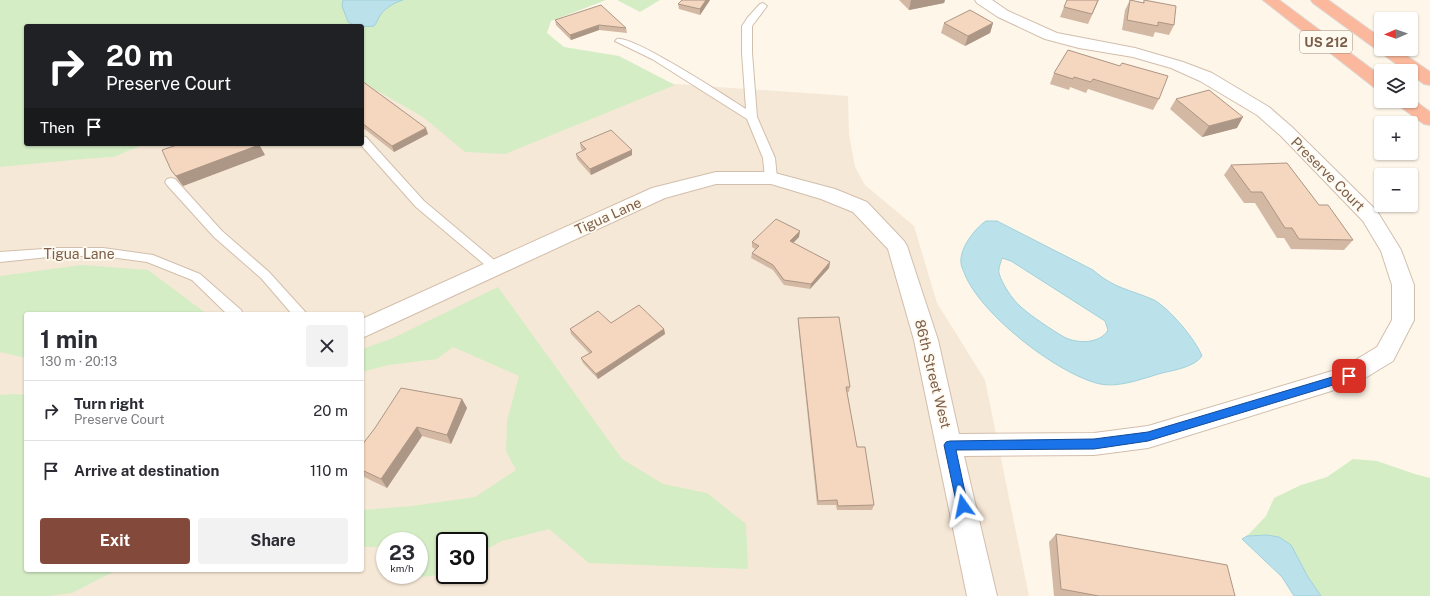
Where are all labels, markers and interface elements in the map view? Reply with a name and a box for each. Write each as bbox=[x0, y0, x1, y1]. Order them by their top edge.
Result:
north arrow bbox=[1374, 12, 1418, 56]
map controls bbox=[1374, 12, 1418, 212]
road number: US 212 bbox=[1300, 31, 1352, 53]
text: 20 m bbox=[106, 39, 173, 72]
icon: right bbox=[40, 40, 92, 92]
button: layers bbox=[1374, 64, 1418, 108]
text: Preserve Court bbox=[106, 73, 231, 94]
icon: arrive bbox=[83, 116, 105, 138]
button: + bbox=[1374, 116, 1418, 160]
text: Then bbox=[40, 119, 75, 136]
street label: Preserve Court bbox=[1288, 134, 1368, 214]
button: − bbox=[1374, 168, 1418, 212]
street label: Tigua Lane bbox=[572, 194, 644, 238]
street label: Tigua Lane bbox=[43, 246, 115, 262]
street label: 86th Street West bbox=[912, 318, 954, 430]
text: 1 min bbox=[40, 325, 98, 353]
button: close bbox=[306, 325, 348, 367]
text: 130 m · 20:13 bbox=[40, 354, 117, 369]
pin bbox=[1332, 359, 1366, 393]
icon: arrive bbox=[1338, 365, 1360, 387]
text: Turn right bbox=[74, 395, 144, 412]
icon: right bbox=[40, 400, 62, 422]
text: 20 m bbox=[313, 402, 348, 419]
text: Preserve Court bbox=[74, 412, 164, 427]
icon: arrive bbox=[40, 460, 62, 482]
text: Arrive at destination bbox=[74, 462, 219, 479]
text: 110 m bbox=[310, 462, 348, 479]
position arrow bbox=[942, 485, 984, 527]
button: Exit bbox=[40, 518, 190, 564]
button: Share bbox=[198, 518, 348, 564]
speed limit sign: 30 bbox=[436, 532, 488, 584]
text: 23 bbox=[389, 541, 415, 565]
text: km/h bbox=[390, 562, 414, 574]

